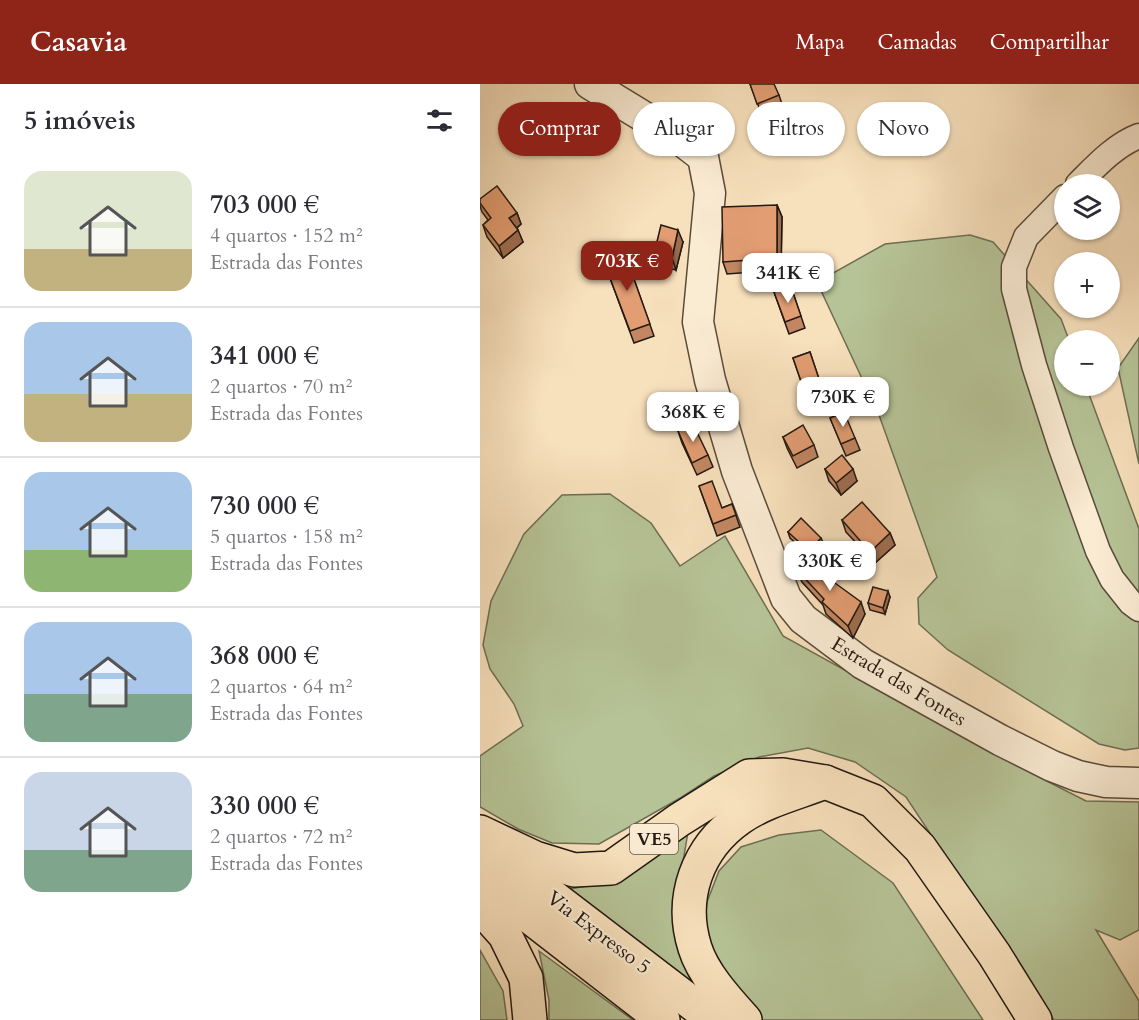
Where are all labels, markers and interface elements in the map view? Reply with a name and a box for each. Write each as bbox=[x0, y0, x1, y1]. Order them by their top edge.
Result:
text: Casavia bbox=[30, 23, 127, 61]
text: Mapa bbox=[795, 28, 845, 57]
text: Camadas bbox=[878, 28, 957, 57]
text: Compartilhar bbox=[990, 28, 1109, 57]
chip: Comprar bbox=[498, 102, 621, 156]
chip: Alugar bbox=[633, 102, 735, 156]
chip: Filtros bbox=[747, 102, 845, 156]
chip: Novo bbox=[857, 102, 950, 156]
text: 5 imóveis bbox=[24, 103, 136, 138]
icon: filters bbox=[423, 104, 456, 137]
map controls bbox=[1054, 174, 1120, 396]
button: layers bbox=[1054, 174, 1120, 240]
text: 703 000 € bbox=[210, 187, 319, 222]
icon: home bbox=[72, 195, 144, 267]
text: 4 quartos · 152 m² bbox=[210, 222, 363, 249]
pin: 703K € bbox=[578, 241, 676, 292]
text: 703K € bbox=[595, 247, 659, 274]
text: Estrada das Fontes bbox=[210, 249, 363, 276]
button: + bbox=[1054, 252, 1120, 318]
pin: 341K € bbox=[739, 253, 837, 304]
text: 341K € bbox=[756, 259, 820, 286]
button: − bbox=[1054, 330, 1120, 396]
text: 341 000 € bbox=[210, 338, 319, 373]
icon: home bbox=[72, 346, 144, 418]
text: 2 quartos · 70 m² bbox=[210, 373, 352, 400]
pin: 730K € bbox=[794, 377, 892, 428]
text: 730K € bbox=[811, 383, 875, 410]
pin: 368K € bbox=[644, 392, 742, 443]
text: 368K € bbox=[661, 398, 725, 425]
text: Estrada das Fontes bbox=[210, 400, 363, 427]
text: 730 000 € bbox=[210, 488, 319, 523]
icon: home bbox=[72, 496, 144, 568]
text: 5 quartos · 158 m² bbox=[210, 523, 363, 550]
pin: 330K € bbox=[781, 541, 879, 592]
text: 330K € bbox=[798, 547, 862, 574]
text: Estrada das Fontes bbox=[210, 550, 363, 577]
street label: Estrada das Fontes bbox=[826, 630, 971, 732]
text: 368 000 € bbox=[210, 638, 319, 673]
icon: home bbox=[72, 646, 144, 718]
text: 2 quartos · 64 m² bbox=[210, 673, 352, 700]
text: Estrada das Fontes bbox=[210, 700, 363, 727]
text: 330 000 € bbox=[210, 788, 319, 823]
icon: home bbox=[72, 796, 144, 868]
text: 2 quartos · 72 m² bbox=[210, 823, 352, 850]
road number: VE5 bbox=[630, 824, 678, 854]
text: Estrada das Fontes bbox=[210, 850, 363, 877]
street label: Via Expresso 5 bbox=[541, 884, 656, 980]

